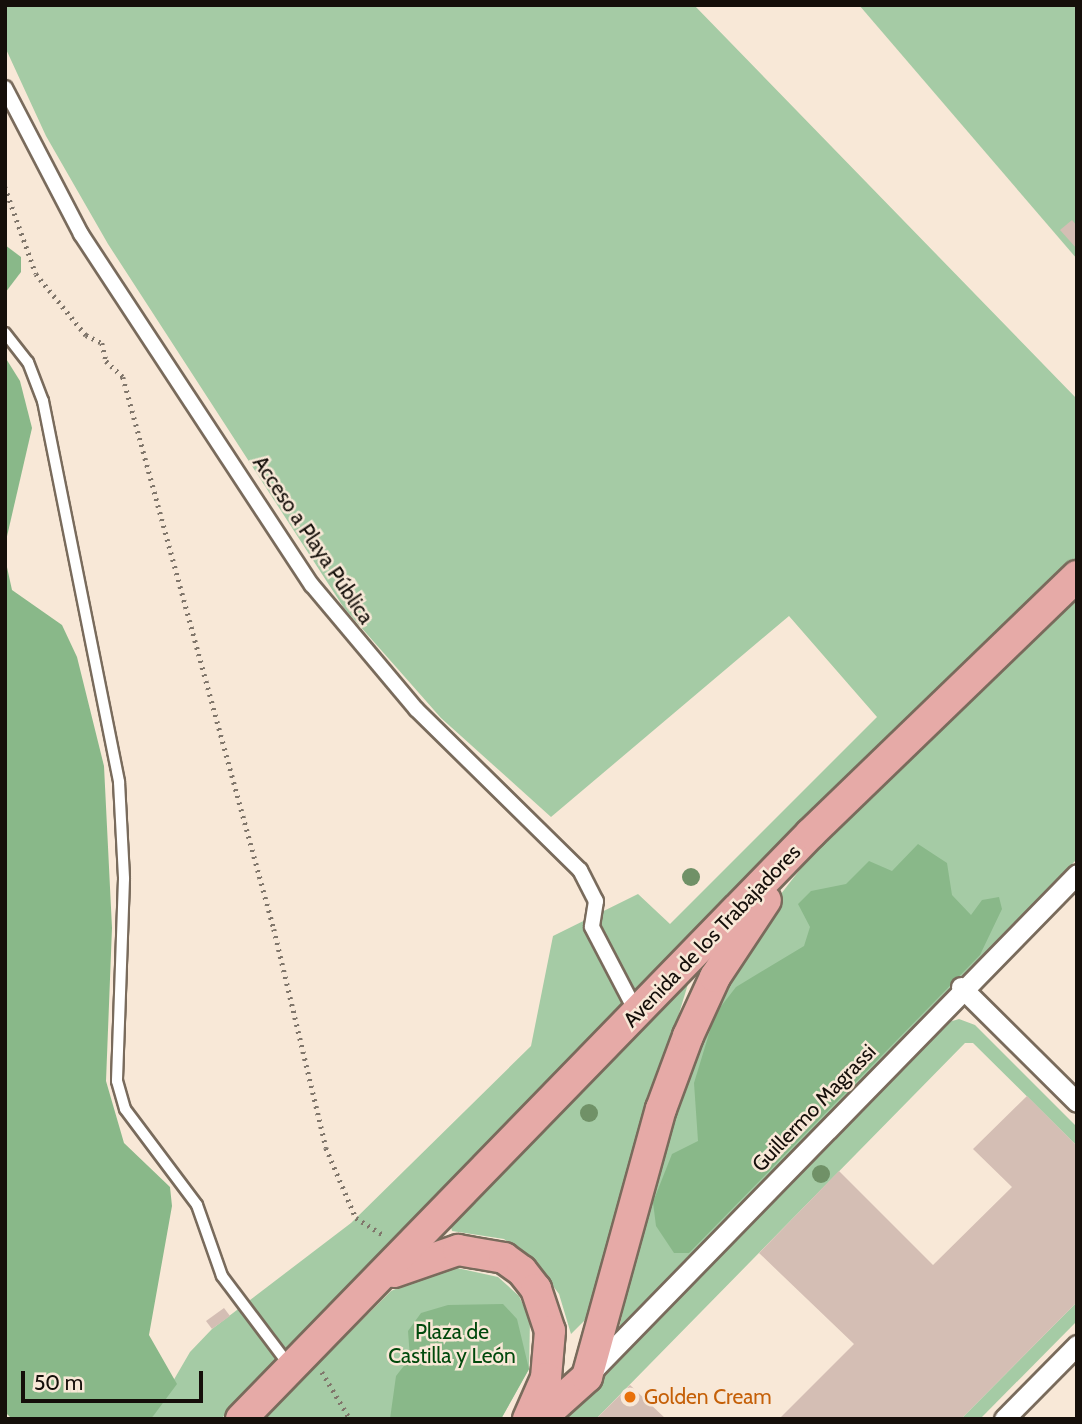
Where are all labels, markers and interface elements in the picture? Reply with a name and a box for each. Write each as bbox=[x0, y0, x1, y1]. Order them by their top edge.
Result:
street label: Acceso a Playa Pública bbox=[247, 451, 379, 629]
street label: Avenida de los Trabajadores bbox=[618, 840, 806, 1032]
street label: Guillermo Magrassi bbox=[747, 1039, 881, 1177]
park label: Plaza de Castilla y León bbox=[388, 1319, 516, 1369]
scale bar bbox=[24, 1358, 206, 1402]
text: 50 m bbox=[34, 1370, 83, 1395]
place label: Golden Cream bbox=[644, 1384, 772, 1410]
marker: Golden Cream bbox=[622, 1389, 638, 1405]

